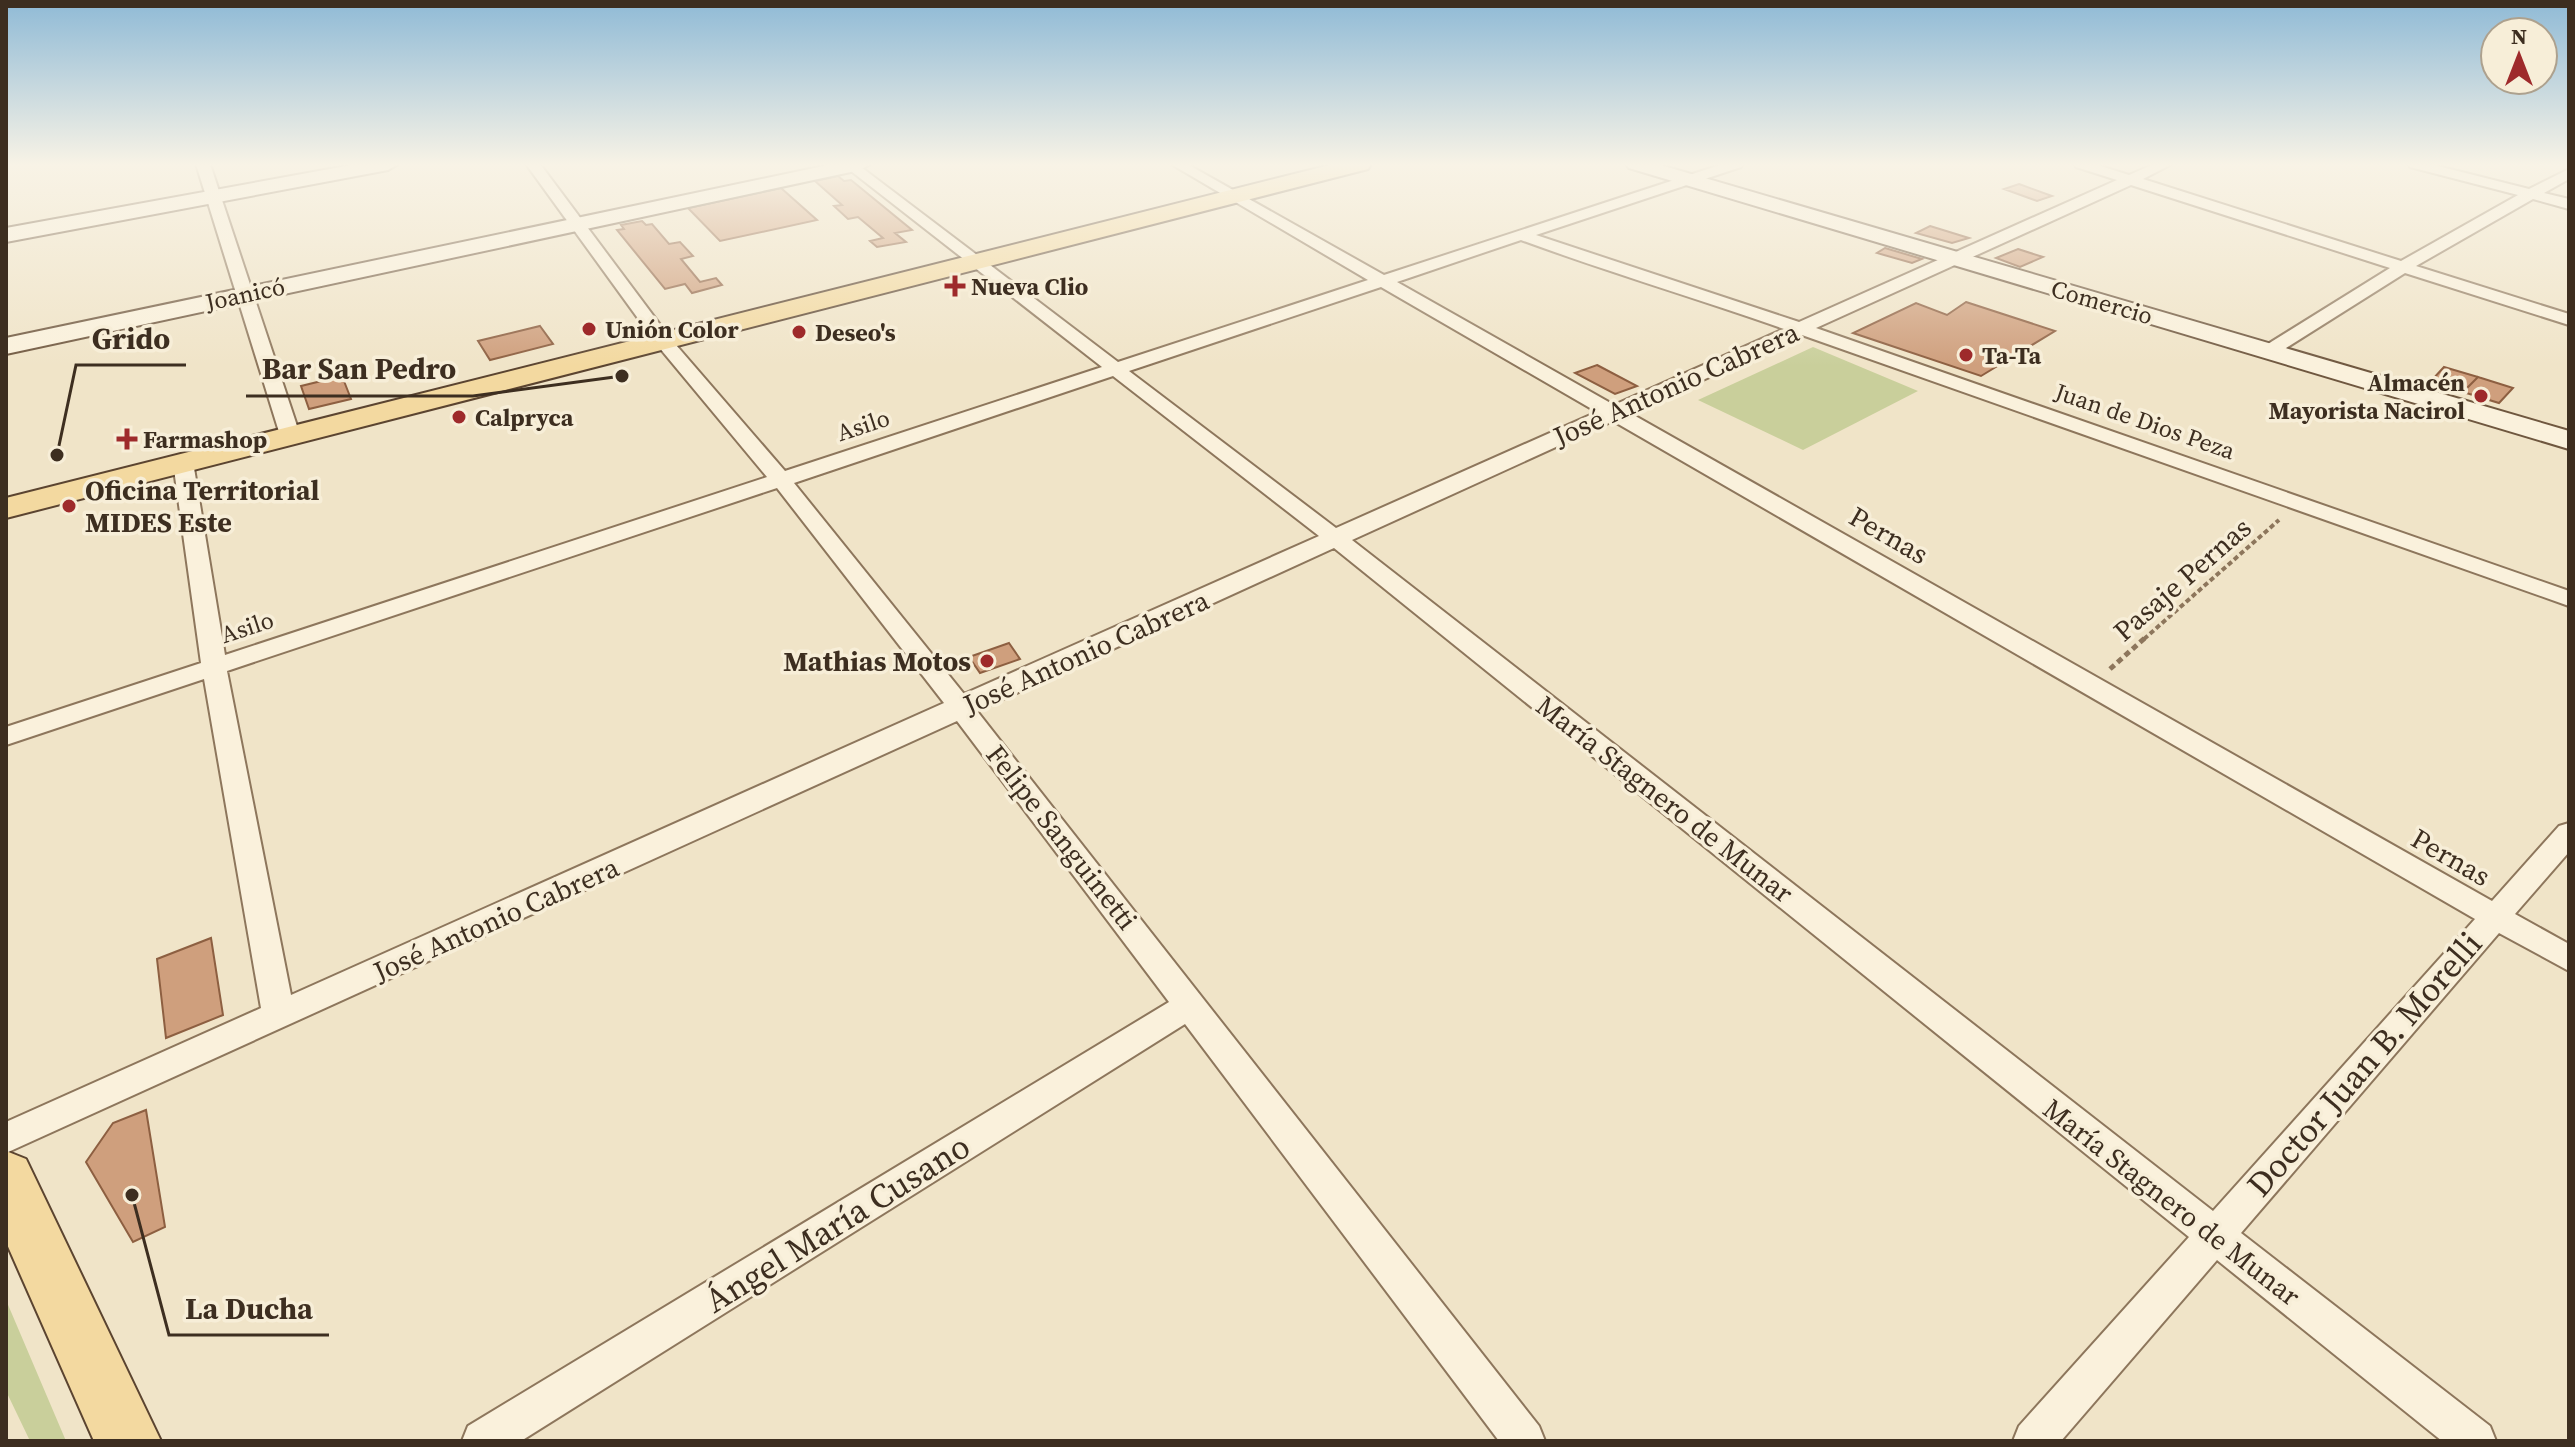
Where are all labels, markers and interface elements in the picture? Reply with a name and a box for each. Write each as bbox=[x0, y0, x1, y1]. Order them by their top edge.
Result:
north arrow bbox=[2479, 16, 2559, 96]
text: N bbox=[2511, 21, 2527, 51]
street label: Joanicó bbox=[201, 270, 288, 319]
place label: Nueva Clio bbox=[971, 270, 1088, 303]
street label: Comercio bbox=[2047, 272, 2157, 332]
marker: Nueva Clio bbox=[946, 277, 964, 295]
callout: Grido bbox=[76, 311, 186, 365]
street label: José Antonio Cabrera bbox=[1546, 312, 1805, 456]
place label: Unión Color bbox=[605, 313, 739, 346]
place label: Deseo's bbox=[815, 316, 896, 349]
text: Grido bbox=[92, 318, 170, 359]
marker: Unión Color bbox=[580, 320, 598, 338]
marker: Deseo's bbox=[790, 323, 808, 341]
place label: Ta-Ta bbox=[1982, 339, 2041, 372]
callout: Bar San Pedro bbox=[246, 342, 473, 396]
marker: Ta-Ta bbox=[1957, 346, 1975, 364]
text: Bar San Pedro bbox=[262, 348, 456, 389]
place label: Almacén Mayorista Nacirol bbox=[2269, 366, 2465, 427]
street label: Juan de Dios Peza bbox=[2050, 374, 2240, 468]
marker: Almacén Mayorista Nacirol bbox=[2472, 387, 2490, 405]
place label: Calpryca bbox=[475, 401, 574, 434]
street label: Asilo bbox=[832, 401, 894, 449]
marker: Calpryca bbox=[450, 408, 468, 426]
place label: Farmashop bbox=[143, 423, 267, 456]
marker: Farmashop bbox=[118, 430, 136, 448]
place label: Oficina Territorial MIDES Este bbox=[85, 471, 320, 541]
marker: Oficina Territorial MIDES Este bbox=[60, 497, 78, 515]
street label: Pernas bbox=[1843, 497, 1935, 573]
street label: Pasaje Pernas bbox=[2105, 509, 2259, 649]
street label: José Antonio Cabrera bbox=[956, 580, 1215, 724]
street label: Asilo bbox=[216, 603, 278, 651]
place label: Mathias Motos bbox=[783, 642, 971, 680]
marker: Mathias Motos bbox=[978, 652, 996, 670]
street label: María Stagnero de Munar bbox=[1529, 687, 1802, 912]
street label: Felipe Sanguinetti bbox=[978, 737, 1146, 937]
street label: Pernas bbox=[2405, 819, 2497, 895]
street label: José Antonio Cabrera bbox=[366, 847, 625, 991]
street label: Doctor Juan B. Morelli bbox=[2236, 922, 2492, 1206]
street label: María Stagnero de Munar bbox=[2036, 1090, 2309, 1315]
street label: Ángel María Cusano bbox=[696, 1123, 978, 1323]
callout: La Ducha bbox=[169, 1281, 329, 1335]
text: La Ducha bbox=[185, 1288, 314, 1329]

